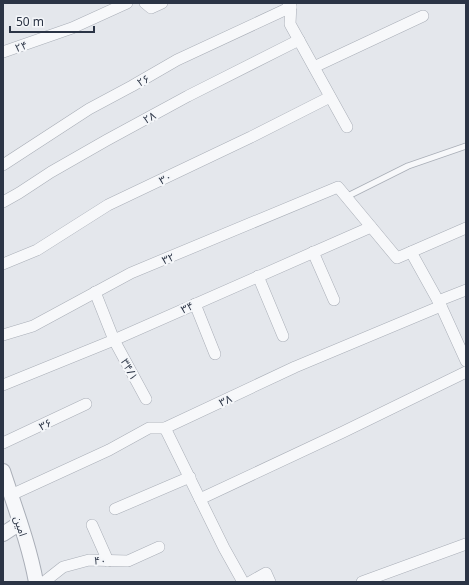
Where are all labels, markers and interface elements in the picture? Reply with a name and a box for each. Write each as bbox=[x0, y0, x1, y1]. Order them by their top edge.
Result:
scale bar bbox=[10, 8, 94, 34]
text: 50 m bbox=[16, 13, 44, 30]
street label: ۲۴ bbox=[13, 37, 29, 55]
street label: ۲۶ bbox=[134, 70, 152, 90]
street label: ۲۸ bbox=[140, 107, 159, 127]
street label: ۳۰ bbox=[156, 169, 174, 187]
street label: ۳۲ bbox=[159, 249, 177, 267]
street label: ۳۴ bbox=[178, 298, 196, 316]
street label: ۳۴/۱ bbox=[118, 355, 142, 383]
street label: ۳۸ bbox=[216, 390, 235, 409]
street label: ۳۶ bbox=[36, 415, 54, 433]
street label: امین bbox=[11, 514, 31, 538]
street label: ۴۰ bbox=[94, 552, 106, 568]

